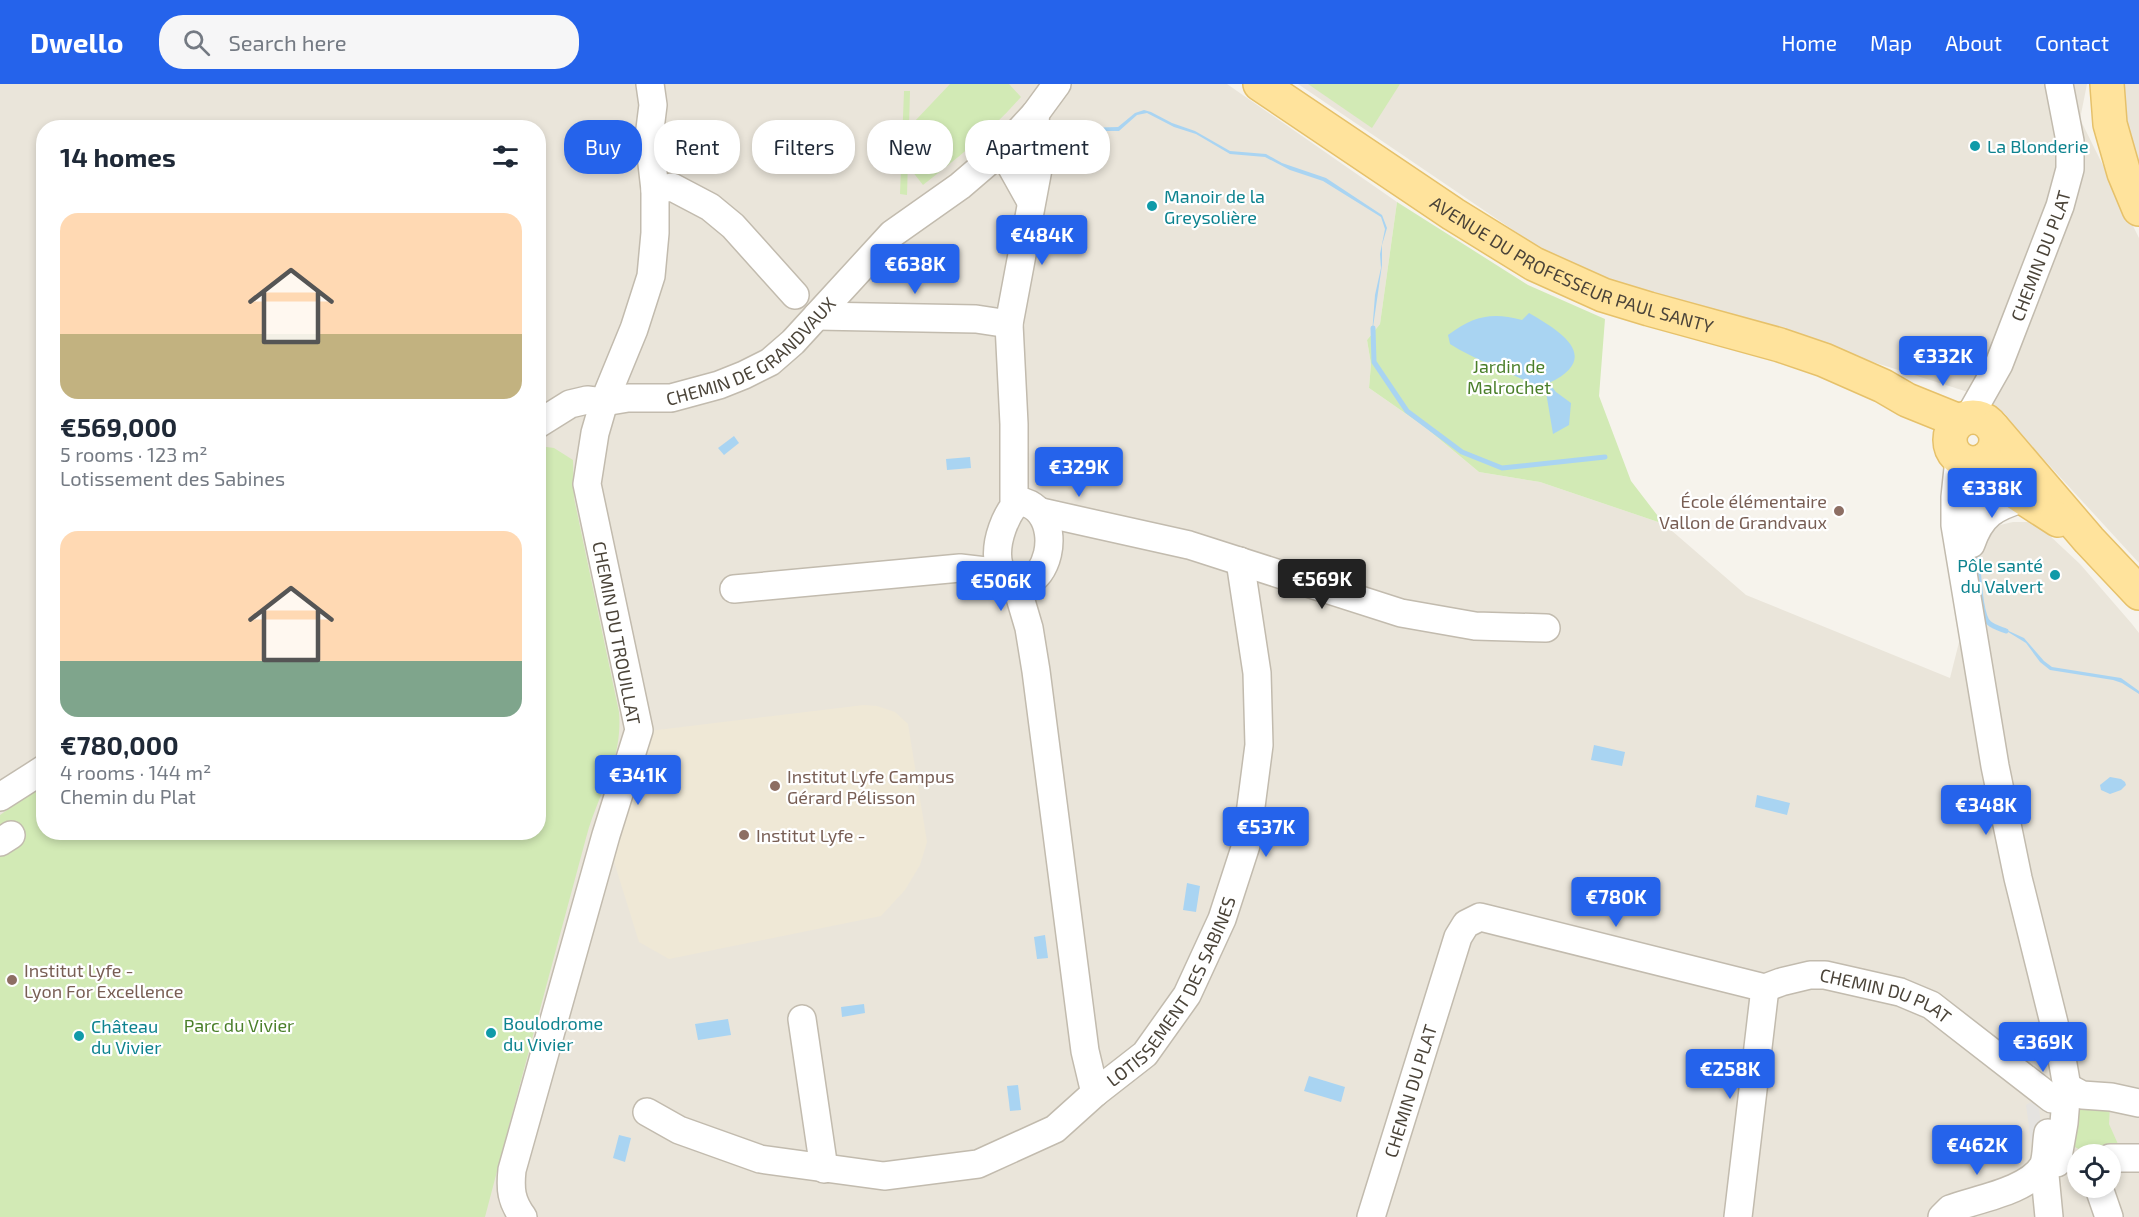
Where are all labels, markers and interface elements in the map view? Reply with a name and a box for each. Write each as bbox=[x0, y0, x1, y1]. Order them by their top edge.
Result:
search box bbox=[159, 15, 579, 69]
text: Dwello bbox=[30, 25, 123, 59]
icon: search bbox=[180, 26, 213, 59]
text: Search here bbox=[228, 29, 347, 55]
text: Home bbox=[1781, 30, 1837, 55]
text: Map bbox=[1870, 30, 1912, 55]
text: About bbox=[1945, 30, 2002, 55]
text: Contact bbox=[2035, 30, 2109, 55]
chip: Buy bbox=[564, 120, 642, 174]
chip: Rent bbox=[654, 120, 740, 174]
chip: Filters bbox=[752, 120, 855, 174]
chip: New bbox=[867, 120, 953, 174]
chip: Apartment bbox=[965, 120, 1110, 174]
place label: La Blonderie bbox=[1987, 135, 2089, 157]
marker: La Blonderie bbox=[1968, 139, 1982, 153]
icon: filters bbox=[489, 140, 522, 173]
text: 14 homes bbox=[60, 141, 176, 172]
place label: Manoir de la Greysolière bbox=[1164, 185, 1265, 228]
street label: CHEMIN DU PLAT bbox=[2006, 187, 2075, 324]
street label: AVENUE DU PROFESSEUR PAUL SANTY bbox=[1426, 191, 1717, 337]
marker: Manoir de la Greysolière bbox=[1145, 199, 1159, 213]
pin: €484K bbox=[1000, 215, 1084, 266]
text: €484K bbox=[1010, 222, 1074, 246]
pin: €638K bbox=[873, 244, 957, 295]
text: €638K bbox=[884, 251, 946, 275]
icon: home bbox=[237, 252, 345, 360]
street label: CHEMIN DE GRANDVAUX bbox=[663, 292, 840, 410]
pin: €332K bbox=[1901, 336, 1985, 387]
text: €332K bbox=[1913, 343, 1973, 367]
park label: Jardin de Malrochet bbox=[1467, 355, 1551, 398]
text: €569,000 bbox=[60, 411, 177, 442]
text: 5 rooms · 123 m² bbox=[60, 442, 208, 466]
pin: €329K bbox=[1037, 447, 1121, 498]
text: €329K bbox=[1049, 454, 1109, 478]
text: Lotissement des Sabines bbox=[60, 466, 285, 490]
pin: €338K bbox=[1950, 468, 2034, 519]
text: €338K bbox=[1962, 475, 2022, 499]
place label: École élémentaire Vallon de Grandvaux bbox=[1659, 490, 1827, 533]
marker: École élémentaire Vallon de Grandvaux bbox=[1832, 504, 1846, 518]
street label: CHEMIN DU TROUILLAT bbox=[588, 539, 646, 727]
place label: Pôle santé du Valvert bbox=[1957, 554, 2043, 597]
pin: €569K bbox=[1280, 559, 1364, 610]
pin: €506K bbox=[959, 561, 1043, 612]
text: €569K bbox=[1292, 566, 1352, 590]
text: €506K bbox=[971, 568, 1031, 592]
marker: Pôle santé du Valvert bbox=[2048, 568, 2062, 582]
icon: home bbox=[237, 570, 345, 678]
text: €780,000 bbox=[60, 729, 179, 760]
pin: €341K bbox=[596, 755, 680, 806]
text: 4 rooms · 144 m² bbox=[60, 760, 211, 784]
text: €341K bbox=[609, 762, 667, 786]
place label: Institut Lyfe Campus Gérard Pélisson bbox=[787, 765, 954, 808]
marker: Institut Lyfe Campus Gérard Pélisson bbox=[768, 779, 782, 793]
text: Chemin du Plat bbox=[60, 784, 196, 808]
pin: €348K bbox=[1944, 785, 2028, 836]
text: €348K bbox=[1955, 792, 2017, 816]
pin: €537K bbox=[1224, 807, 1308, 858]
text: €537K bbox=[1237, 814, 1295, 838]
place label: Institut Lyfe - bbox=[756, 824, 866, 846]
marker: Institut Lyfe - bbox=[737, 828, 751, 842]
pin: €780K bbox=[1574, 877, 1658, 928]
text: €780K bbox=[1585, 884, 1647, 908]
street label: LOTISSEMENT DES SABINES bbox=[1102, 894, 1240, 1091]
place label: Institut Lyfe - Lyon For Excellence bbox=[24, 959, 183, 1002]
street label: CHEMIN DU PLAT bbox=[1818, 963, 1956, 1028]
marker: Institut Lyfe - Lyon For Excellence bbox=[5, 973, 19, 987]
place label: Boulodrome du Vivier bbox=[503, 1012, 603, 1055]
park label: Parc du Vivier bbox=[184, 1014, 294, 1036]
place label: Château du Vivier bbox=[91, 1015, 161, 1058]
street label: CHEMIN DU PLAT bbox=[1379, 1021, 1441, 1160]
pin: €369K bbox=[2001, 1022, 2085, 1073]
marker: Boulodrome du Vivier bbox=[484, 1026, 498, 1040]
marker: Château du Vivier bbox=[72, 1029, 86, 1043]
text: €369K bbox=[2013, 1029, 2073, 1053]
pin: €258K bbox=[1688, 1049, 1772, 1100]
text: €258K bbox=[1700, 1056, 1760, 1080]
pin: €462K bbox=[1935, 1125, 2019, 1176]
text: €462K bbox=[1946, 1132, 2008, 1156]
map controls bbox=[2067, 1144, 2121, 1198]
button: locate bbox=[2067, 1144, 2121, 1198]

